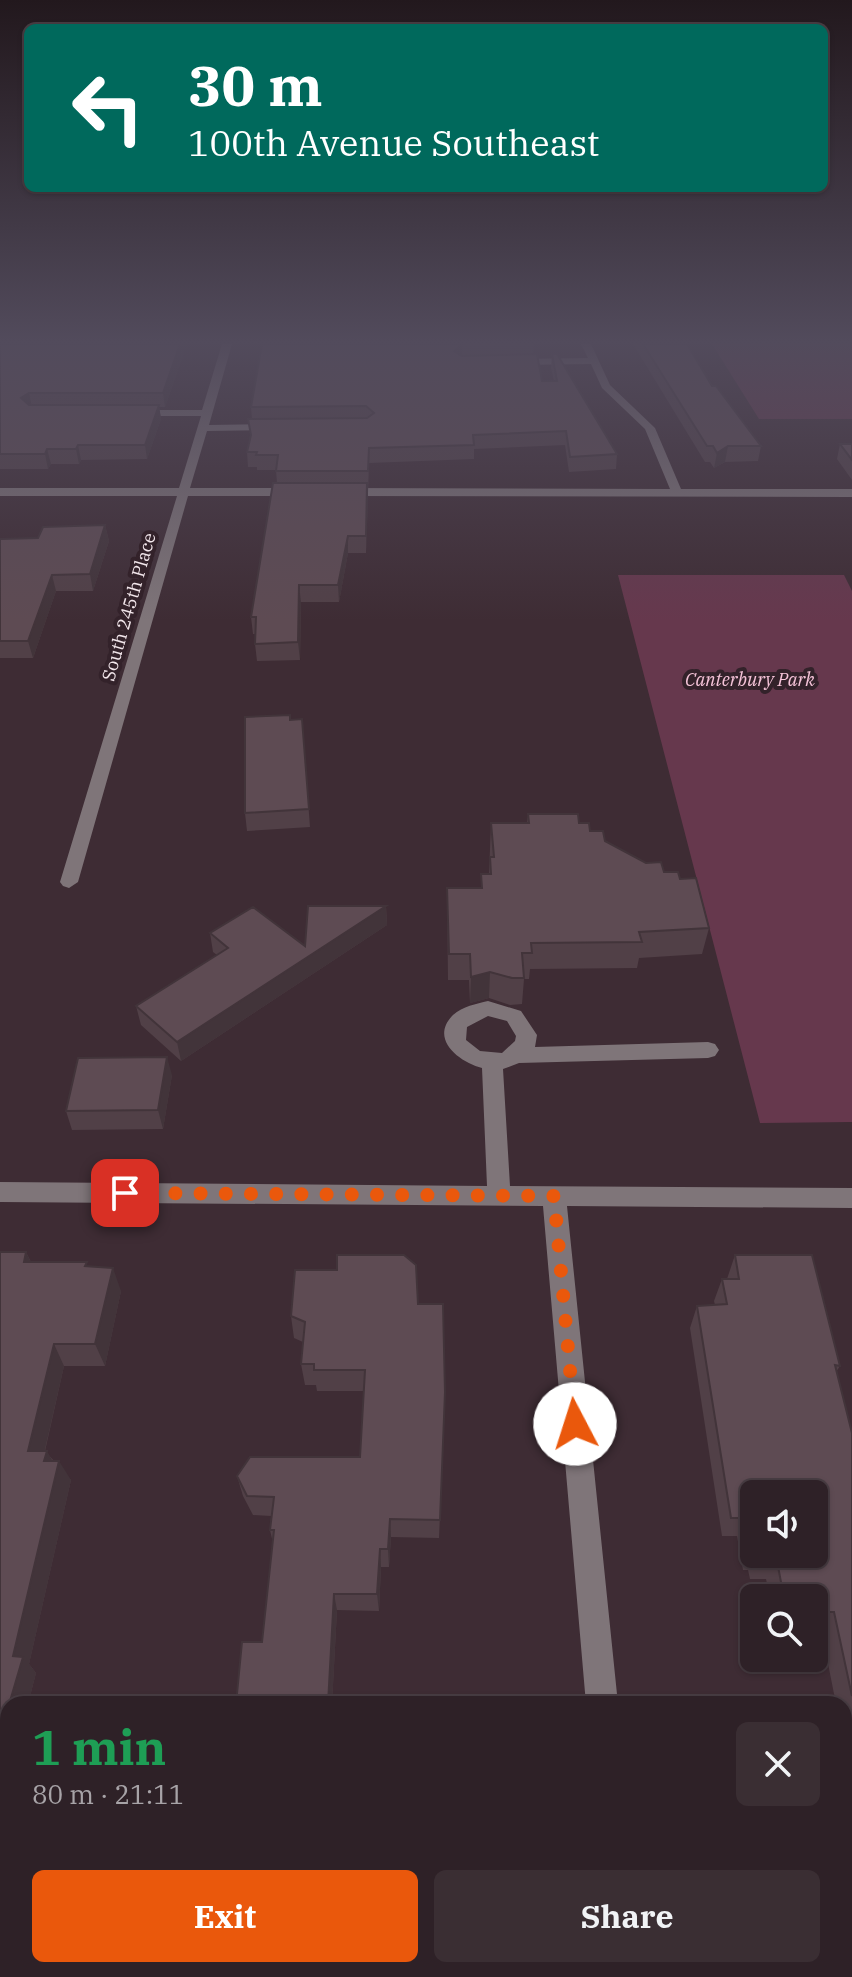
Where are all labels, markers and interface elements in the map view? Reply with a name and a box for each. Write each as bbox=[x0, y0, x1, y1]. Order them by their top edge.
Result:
text: 30 m bbox=[188, 49, 323, 121]
icon: left bbox=[56, 56, 160, 160]
text: 100th Avenue Southeast bbox=[188, 119, 599, 166]
street label: South 245th Place bbox=[96, 530, 161, 684]
park label: Canterbury Park bbox=[685, 668, 815, 691]
pin bbox=[91, 1159, 159, 1227]
icon: arrive bbox=[103, 1171, 147, 1215]
position arrow bbox=[533, 1382, 617, 1466]
map controls bbox=[740, 1480, 828, 1672]
button: sound bbox=[740, 1480, 828, 1568]
button: search bbox=[740, 1584, 828, 1672]
text: 1 min bbox=[32, 1716, 166, 1778]
button: close bbox=[736, 1722, 820, 1806]
text: 80 m · 21:11 bbox=[32, 1777, 184, 1811]
button: Exit bbox=[32, 1870, 418, 1962]
button: Share bbox=[434, 1870, 820, 1962]

